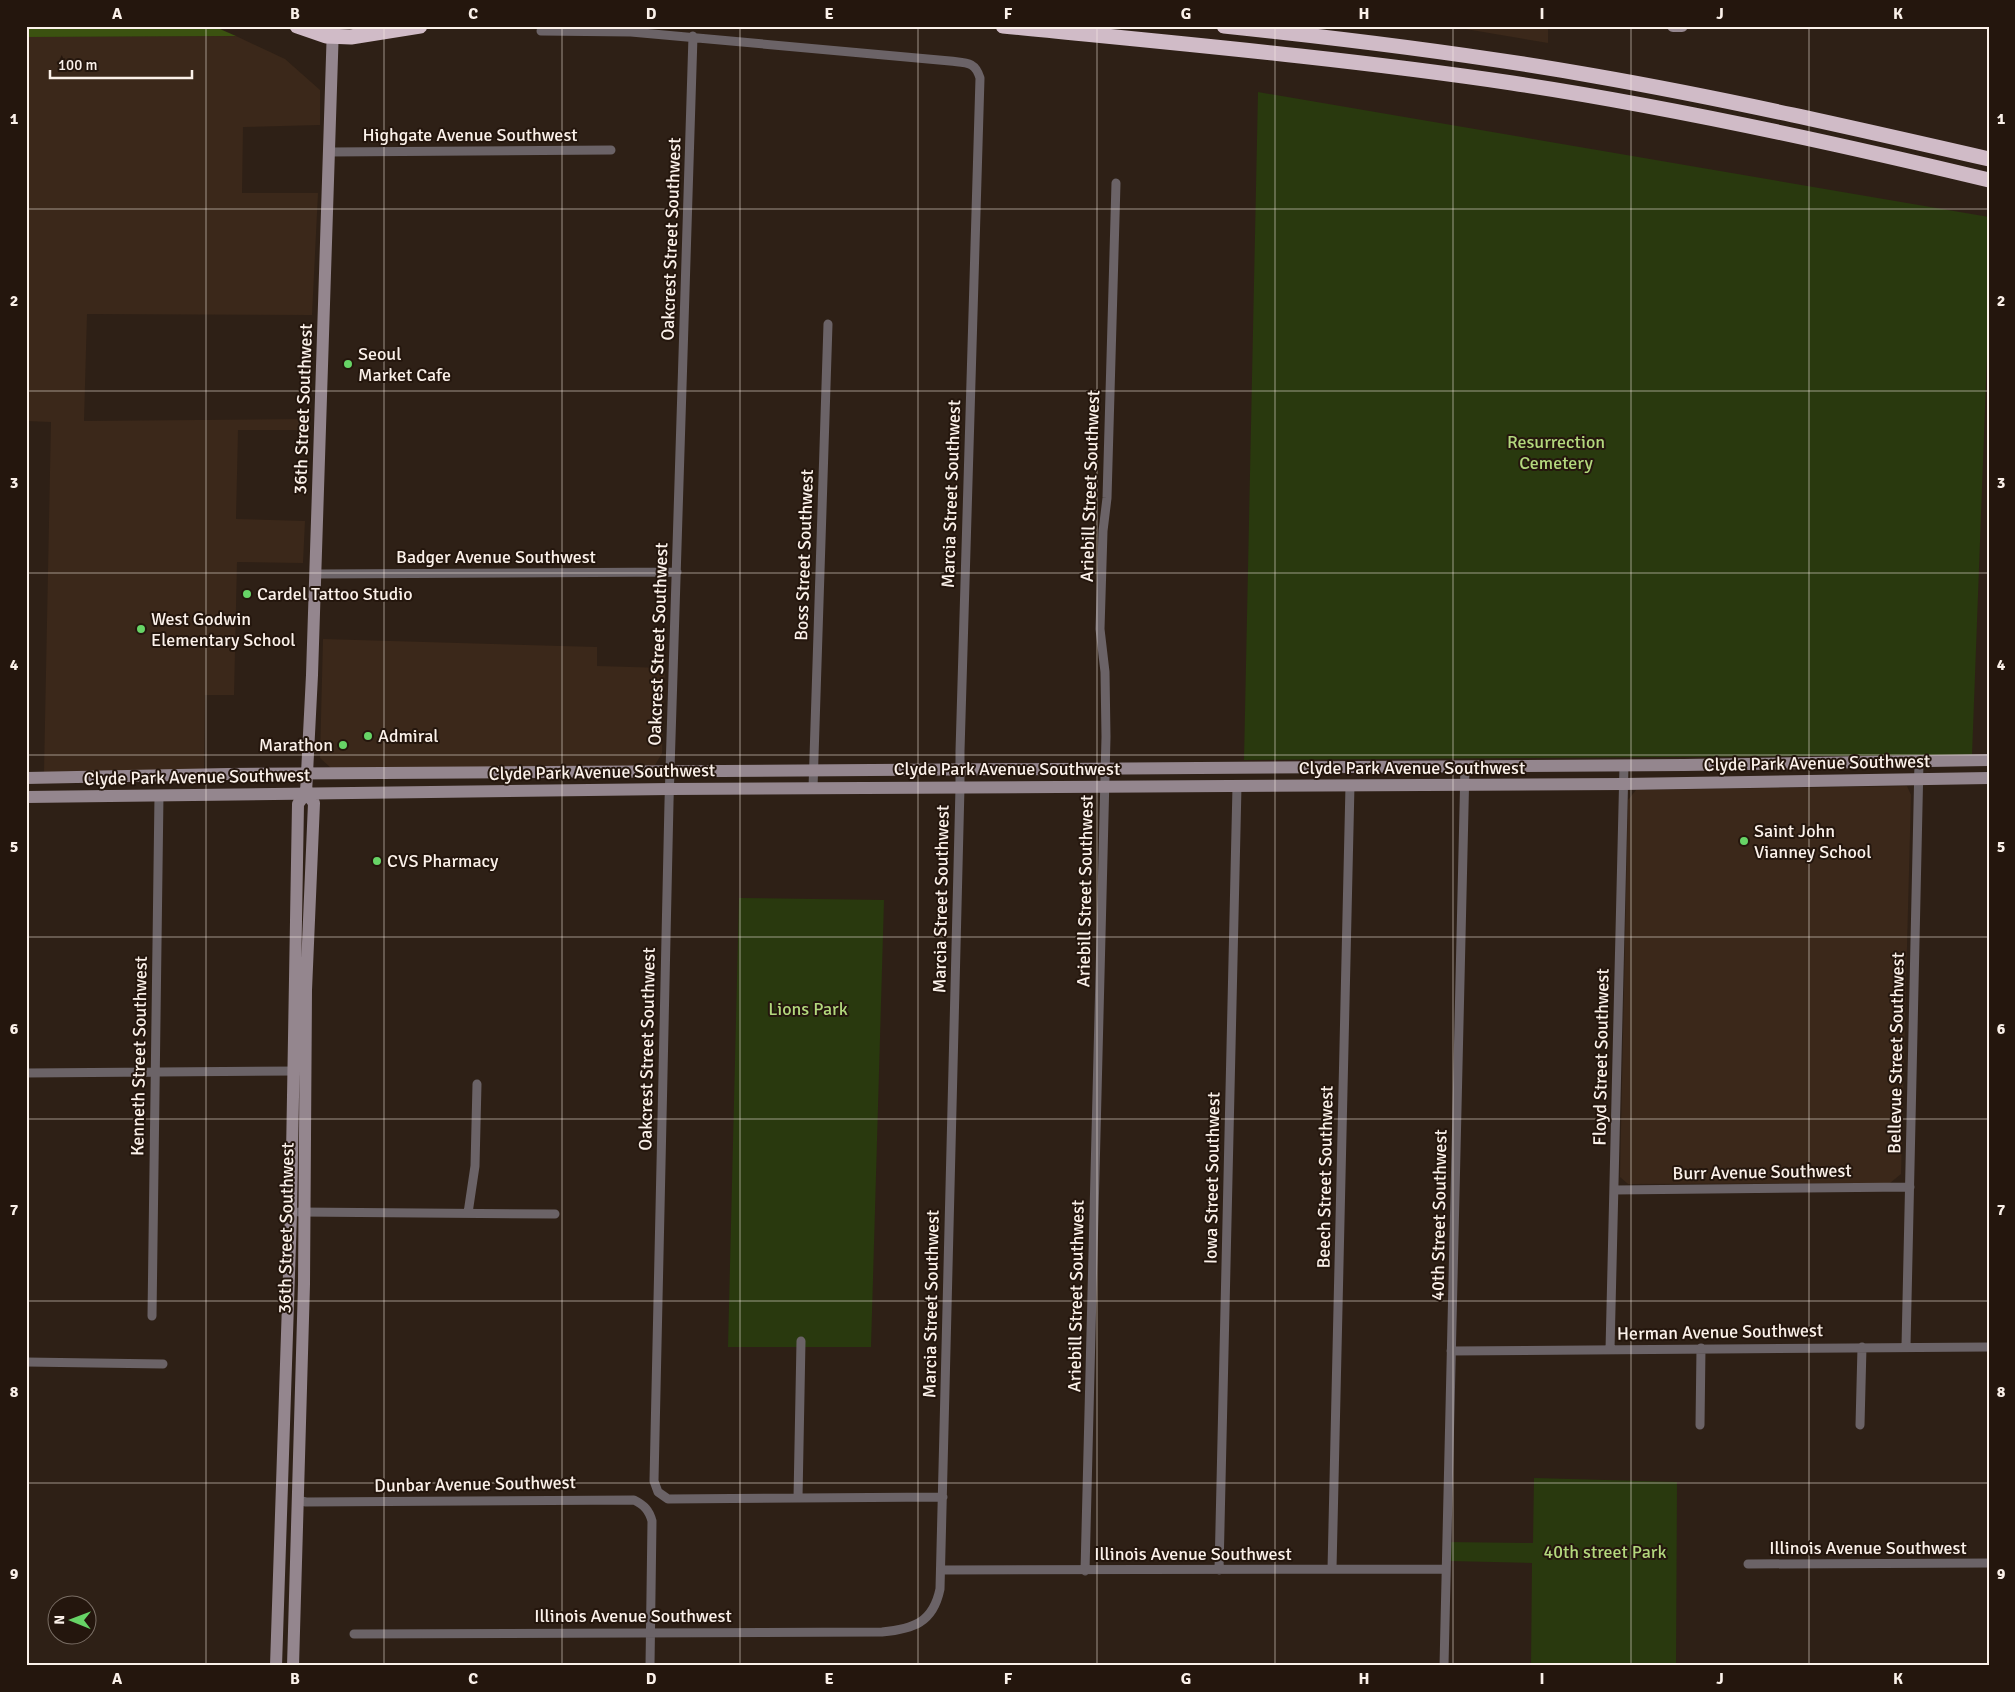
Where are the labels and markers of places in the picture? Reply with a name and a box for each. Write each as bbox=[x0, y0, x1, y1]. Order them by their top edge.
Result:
place label: Seoul Market Cafe bbox=[358, 343, 451, 386]
marker: Seoul Market Cafe bbox=[342, 358, 354, 370]
place label: Cardel Tattoo Studio bbox=[257, 583, 413, 605]
marker: Cardel Tattoo Studio bbox=[241, 588, 253, 600]
place label: West Godwin Elementary School bbox=[151, 608, 296, 651]
marker: West Godwin Elementary School bbox=[135, 623, 147, 635]
place label: Admiral bbox=[378, 725, 439, 747]
marker: Admiral bbox=[362, 730, 374, 742]
place label: Marathon bbox=[259, 734, 333, 756]
marker: Marathon bbox=[337, 739, 349, 751]
place label: Saint John Vianney School bbox=[1754, 820, 1871, 863]
marker: Saint John Vianney School bbox=[1738, 835, 1750, 847]
place label: CVS Pharmacy bbox=[387, 850, 499, 872]
marker: CVS Pharmacy bbox=[371, 855, 383, 867]

